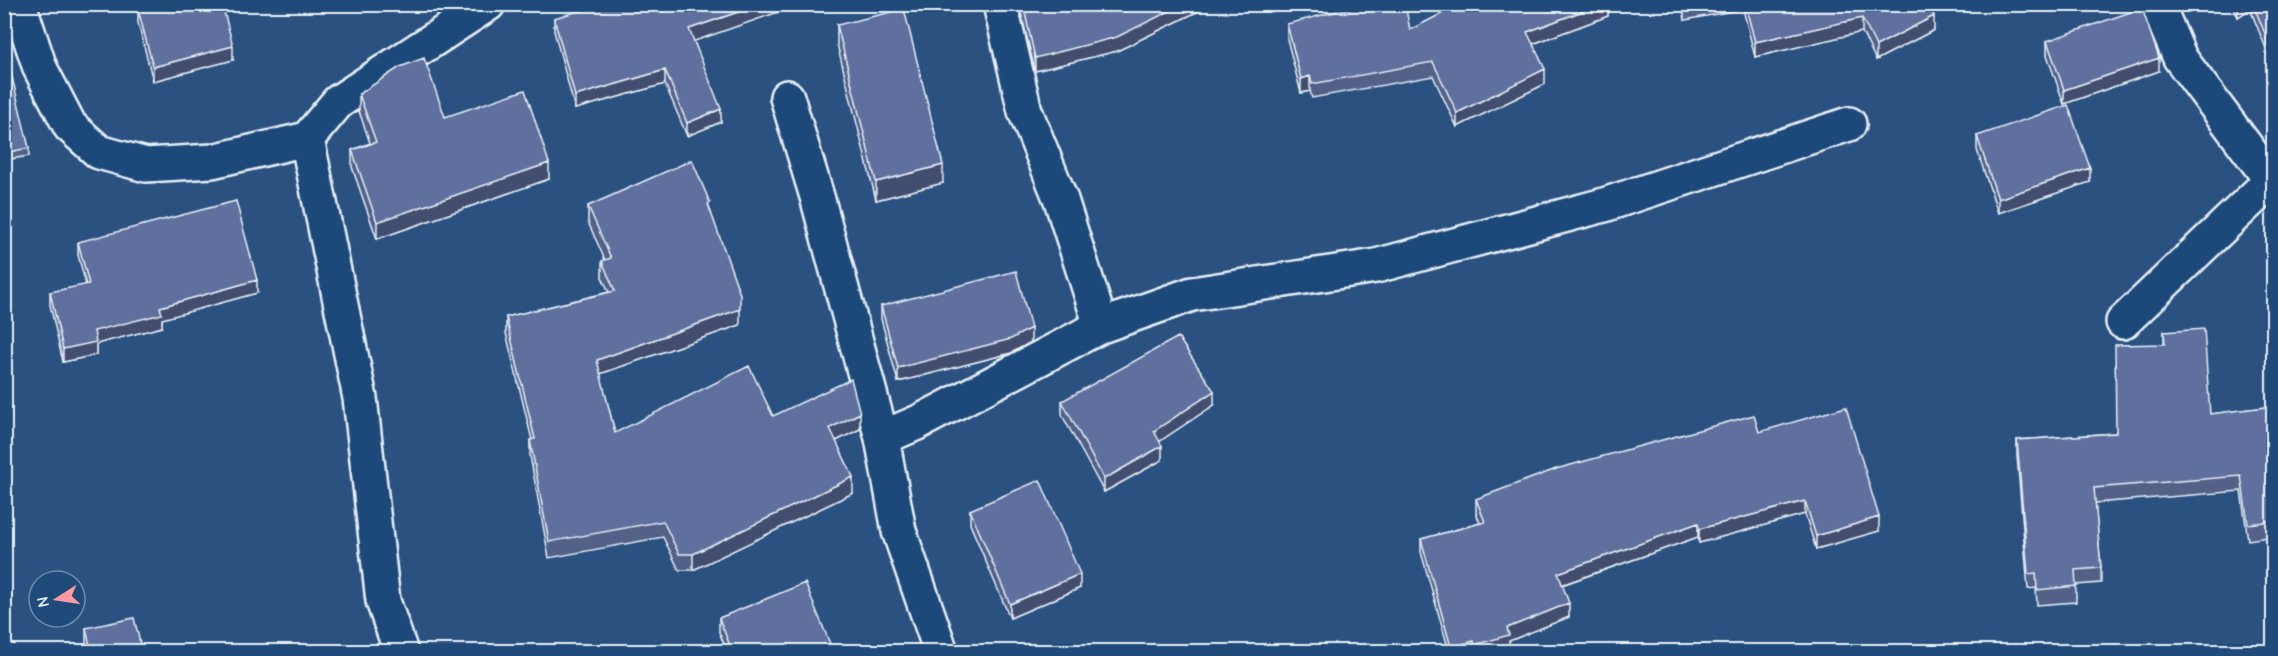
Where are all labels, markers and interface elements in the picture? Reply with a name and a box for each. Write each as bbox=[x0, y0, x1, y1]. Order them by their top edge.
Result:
north arrow bbox=[27, 569, 87, 629]
text: N bbox=[33, 595, 53, 609]

